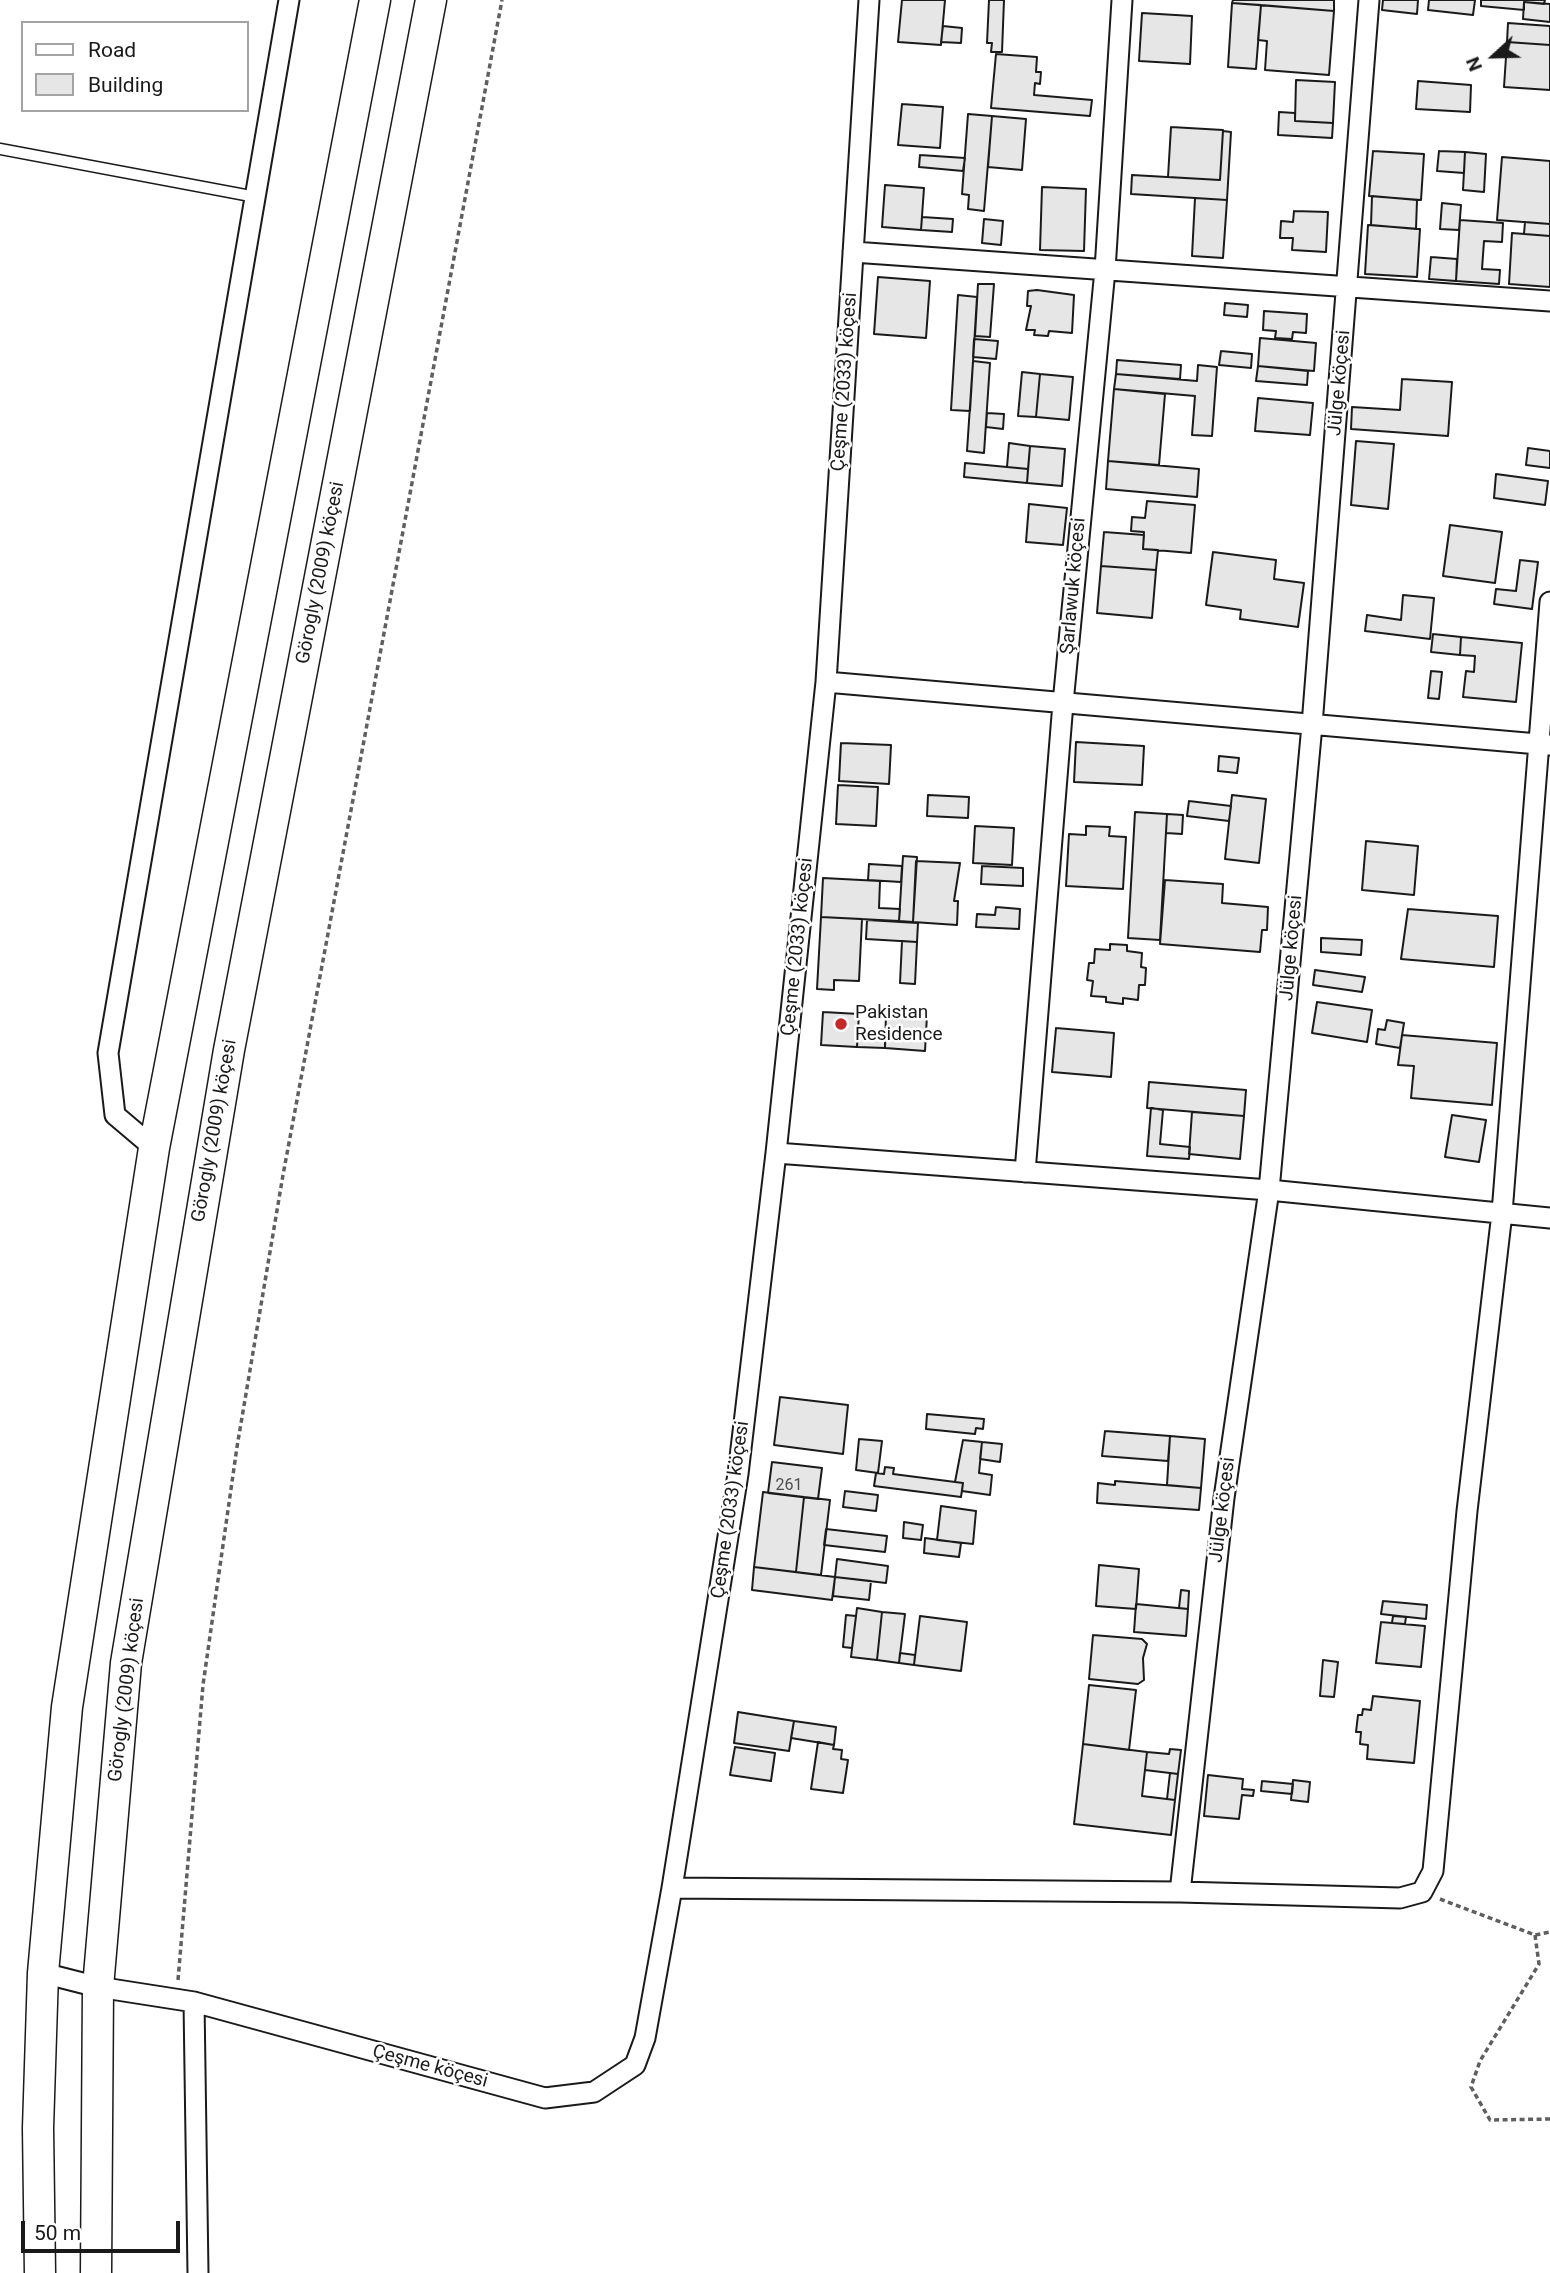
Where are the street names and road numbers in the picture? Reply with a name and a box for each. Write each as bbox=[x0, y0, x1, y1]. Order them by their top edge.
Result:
street label: Çeşme (2033) köçesi bbox=[827, 292, 863, 472]
street label: Jülge köçesi bbox=[1324, 329, 1356, 437]
street label: Görogly (2009) köçesi bbox=[292, 480, 350, 666]
street label: Şarlawuk köçesi bbox=[1057, 517, 1091, 655]
street label: Çeşme (2033) köçesi bbox=[777, 857, 819, 1037]
street label: Jülge köçesi bbox=[1276, 894, 1308, 1002]
street label: Görogly (2009) köçesi bbox=[188, 1038, 242, 1224]
street label: Çeşme (2033) köçesi bbox=[707, 1420, 755, 1600]
street label: Jülge köçesi bbox=[1205, 1456, 1241, 1564]
street label: Görogly (2009) köçesi bbox=[104, 1597, 150, 1783]
street label: Çeşme köçesi bbox=[370, 2041, 490, 2093]

